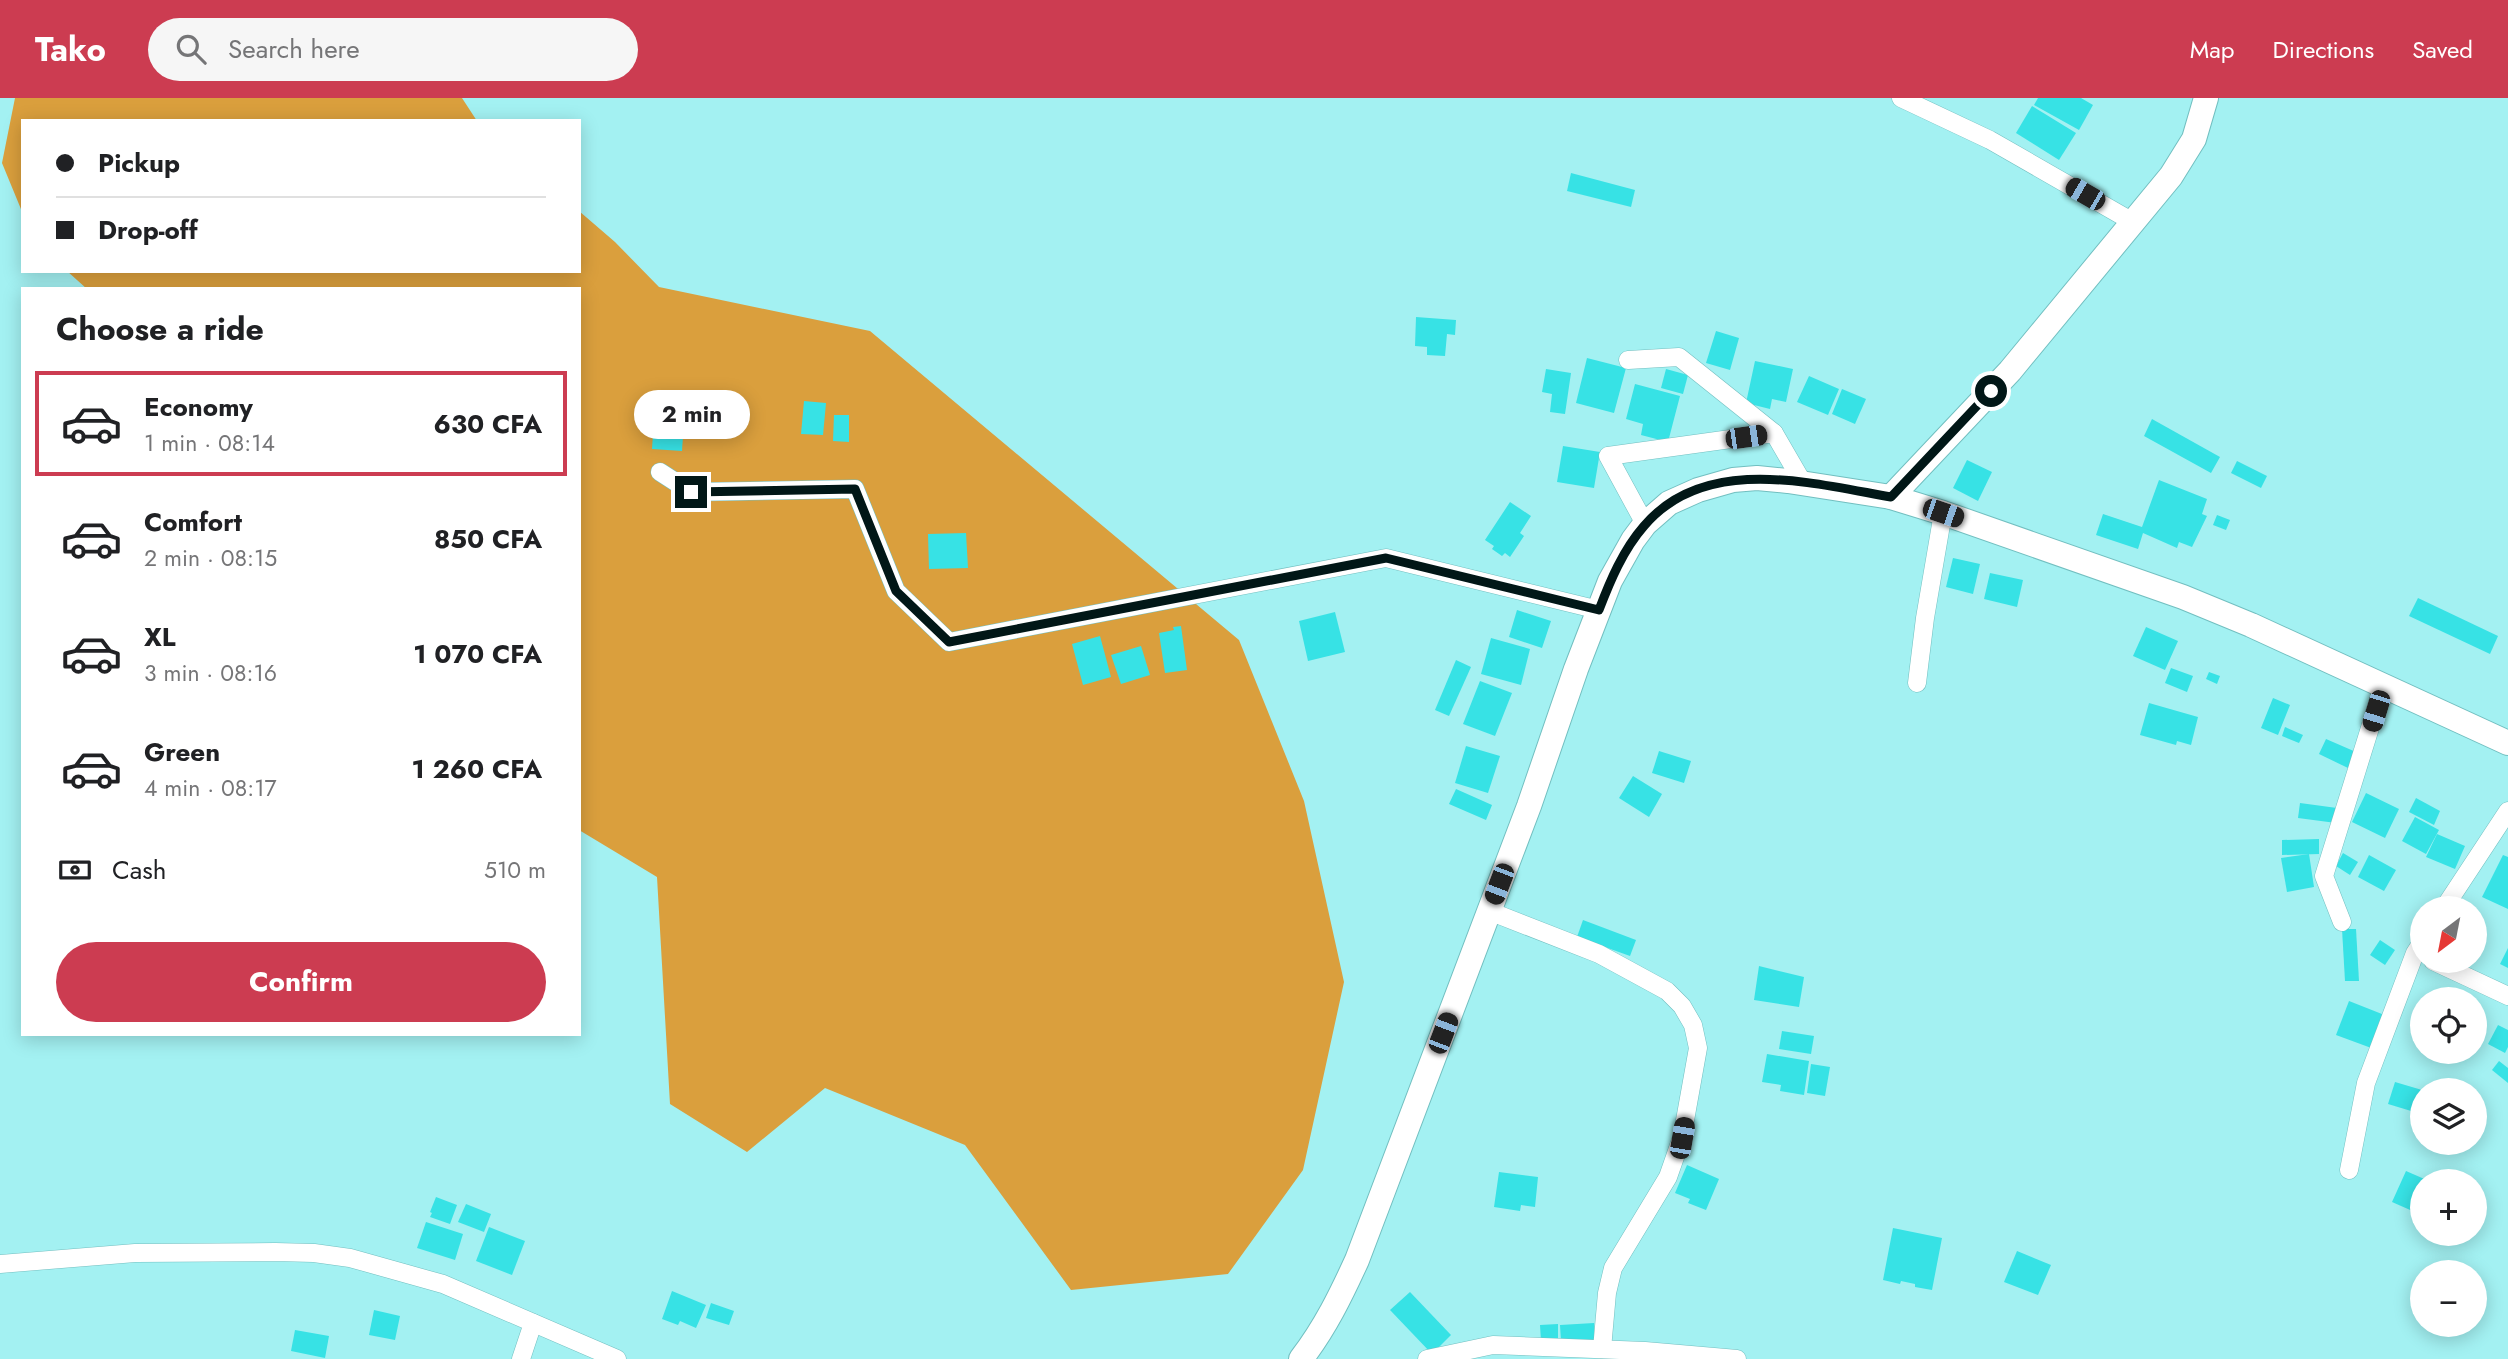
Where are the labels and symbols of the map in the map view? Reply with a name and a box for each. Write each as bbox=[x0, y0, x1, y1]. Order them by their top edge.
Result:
car bbox=[2062, 174, 2109, 214]
route start bbox=[1975, 375, 2007, 407]
callout: 2 min bbox=[633, 390, 749, 440]
car bbox=[1724, 424, 1769, 450]
route end bbox=[675, 476, 707, 508]
car bbox=[1920, 496, 1967, 530]
car bbox=[2360, 688, 2393, 734]
car bbox=[1482, 861, 1517, 907]
north arrow bbox=[2410, 896, 2487, 973]
car bbox=[1426, 1010, 1461, 1056]
car bbox=[1669, 1115, 1696, 1161]

